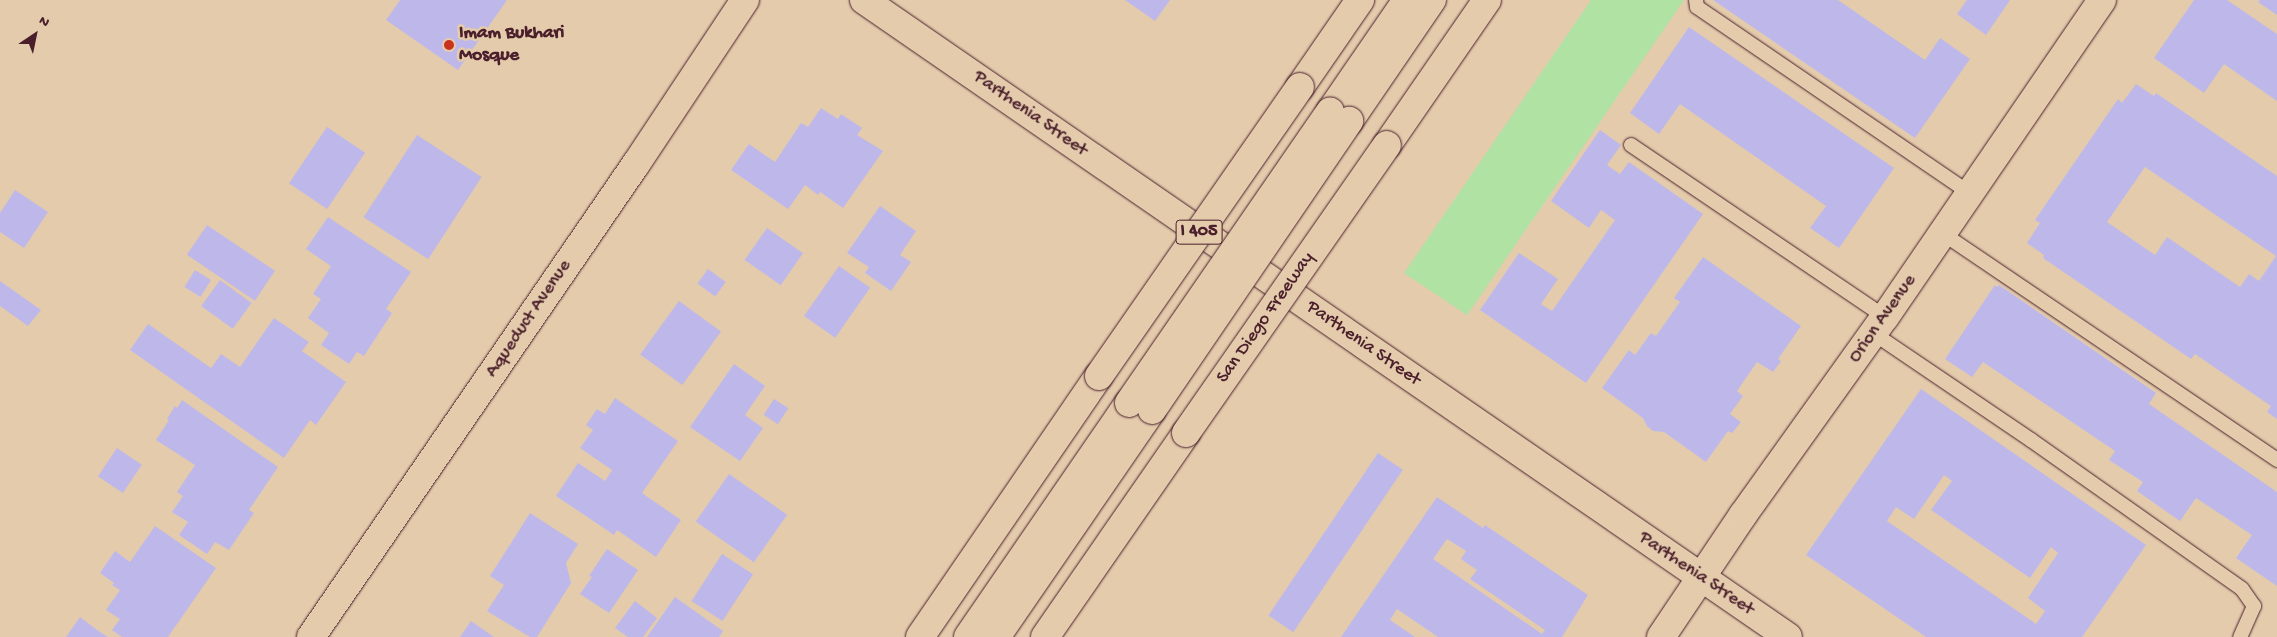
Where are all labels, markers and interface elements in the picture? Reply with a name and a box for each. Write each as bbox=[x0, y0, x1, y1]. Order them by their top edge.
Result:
north arrow bbox=[10, 10, 60, 60]
text: N bbox=[35, 13, 52, 32]
place label: Imam Bukhari Mosque bbox=[459, 23, 564, 67]
marker: Imam Bukhari Mosque bbox=[443, 39, 455, 51]
street label: Parthenia Street bbox=[968, 66, 1092, 162]
road number: I 405 bbox=[1175, 216, 1223, 248]
street label: San Diego Freeway bbox=[1212, 248, 1320, 388]
street label: Aqueduct Avenue bbox=[481, 256, 577, 382]
street label: Orion Avenue bbox=[1844, 270, 1922, 368]
street label: Parthenia Street bbox=[1301, 296, 1425, 392]
street label: Parthenia Street bbox=[1634, 527, 1758, 621]

